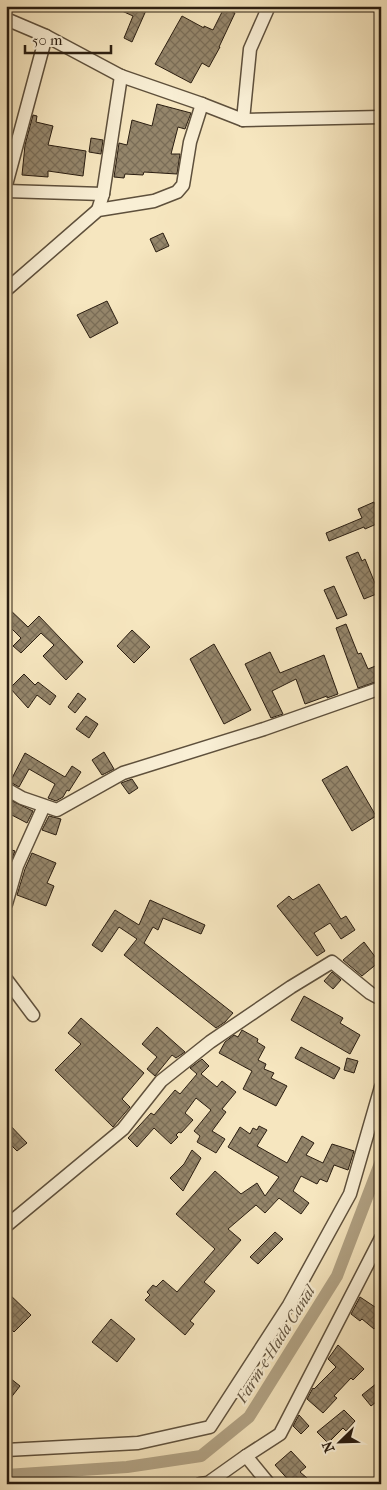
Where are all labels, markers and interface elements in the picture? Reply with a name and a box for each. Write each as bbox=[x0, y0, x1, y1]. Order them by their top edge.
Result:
scale bar bbox=[25, 22, 111, 54]
text: 50 m bbox=[32, 31, 63, 49]
water label: Farm-e-Hada Canal bbox=[231, 1281, 320, 1407]
north arrow bbox=[314, 1418, 364, 1468]
text: N bbox=[318, 1438, 338, 1455]

